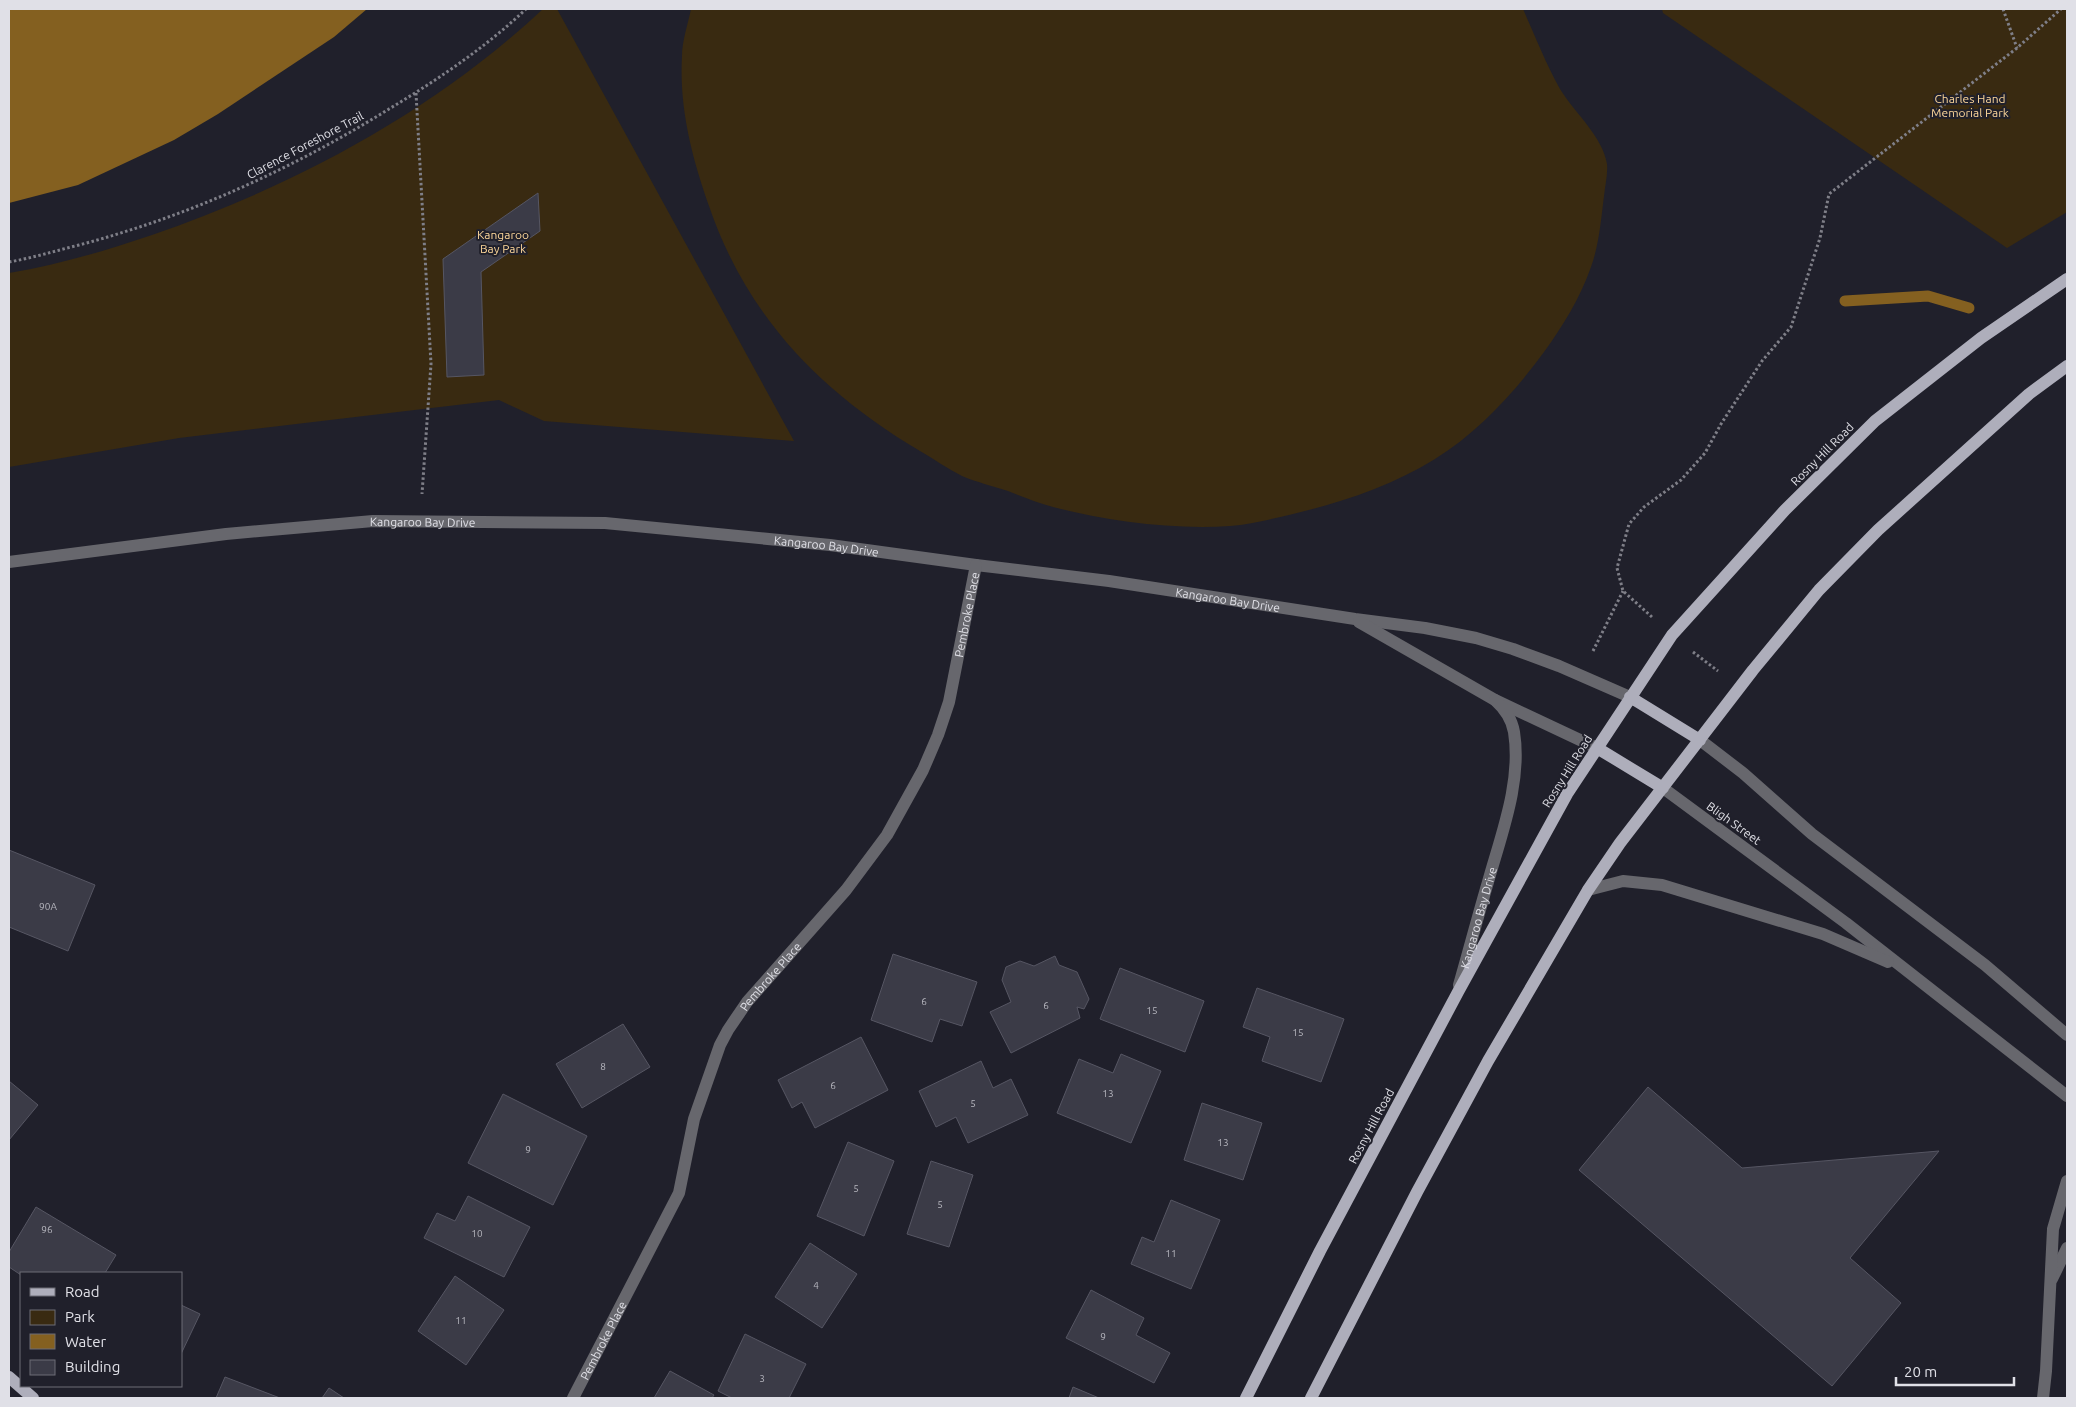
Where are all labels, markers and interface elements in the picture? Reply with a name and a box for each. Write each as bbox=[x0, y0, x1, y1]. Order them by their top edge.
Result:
park label: Charles Hand Memorial Park bbox=[1931, 92, 2009, 119]
street label: Clarence Foreshore Trail bbox=[245, 109, 365, 181]
park label: Kangaroo Bay Park bbox=[477, 228, 529, 255]
street label: Rosny Hill Road bbox=[1788, 420, 1856, 488]
street label: Kangaroo Bay Drive bbox=[370, 514, 475, 528]
street label: Kangaroo Bay Drive bbox=[773, 533, 880, 558]
street label: Pembroke Place bbox=[952, 571, 981, 658]
street label: Kangaroo Bay Drive bbox=[1175, 585, 1281, 614]
street label: Rosny Hill Road bbox=[1540, 732, 1594, 810]
street label: Bligh Street bbox=[1704, 799, 1764, 847]
street label: Kangaroo Bay Drive bbox=[1457, 865, 1499, 970]
house number: 90A bbox=[39, 901, 57, 912]
street label: Pembroke Place bbox=[737, 939, 803, 1013]
house number: 6 bbox=[921, 996, 927, 1007]
house number: 6 bbox=[1043, 1000, 1049, 1011]
house number: 15 bbox=[1146, 1005, 1158, 1016]
house number: 15 bbox=[1292, 1027, 1304, 1038]
house number: 8 bbox=[600, 1061, 606, 1072]
house number: 6 bbox=[830, 1080, 836, 1091]
street label: Rosny Hill Road bbox=[1346, 1086, 1396, 1166]
house number: 13 bbox=[1102, 1088, 1114, 1099]
house number: 5 bbox=[970, 1098, 976, 1109]
house number: 13 bbox=[1217, 1137, 1229, 1148]
house number: 9 bbox=[525, 1144, 531, 1155]
house number: 5 bbox=[853, 1183, 859, 1194]
house number: 5 bbox=[937, 1199, 943, 1210]
house number: 96 bbox=[41, 1224, 53, 1235]
house number: 10 bbox=[471, 1228, 483, 1239]
house number: 11 bbox=[1165, 1248, 1177, 1259]
legend bbox=[20, 1272, 182, 1387]
house number: 4 bbox=[813, 1280, 819, 1291]
text: Road bbox=[65, 1283, 100, 1300]
street label: Pembroke Place bbox=[577, 1299, 628, 1382]
text: Park bbox=[65, 1308, 95, 1325]
house number: 11 bbox=[455, 1315, 467, 1326]
house number: 9 bbox=[1100, 1331, 1106, 1342]
text: Water bbox=[65, 1333, 106, 1350]
scale bar bbox=[1896, 1354, 2014, 1386]
text: Building bbox=[65, 1358, 120, 1375]
text: 20 m bbox=[1904, 1363, 1937, 1380]
house number: 3 bbox=[759, 1373, 765, 1384]

